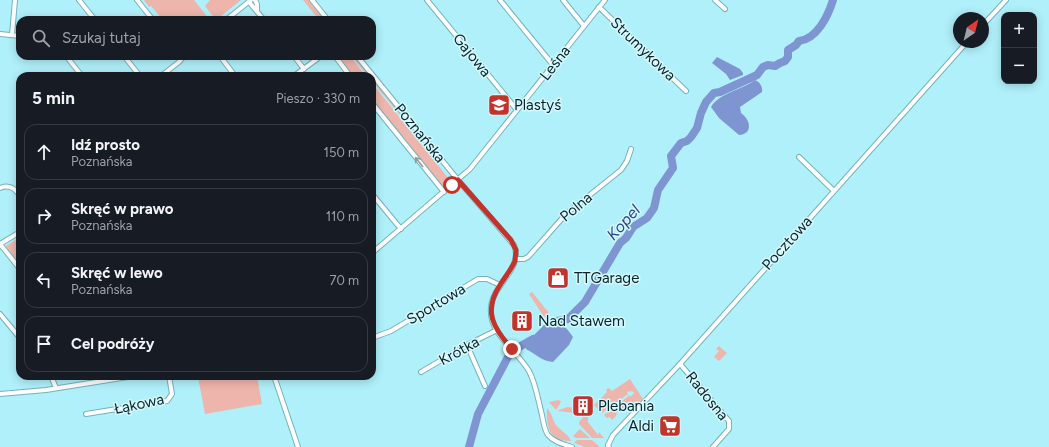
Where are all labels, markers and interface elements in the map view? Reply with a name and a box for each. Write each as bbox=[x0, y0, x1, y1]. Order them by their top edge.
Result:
north arrow bbox=[953, 12, 989, 48]
map controls bbox=[1001, 12, 1037, 84]
button: + bbox=[1001, 12, 1037, 48]
street label: Strumykowa bbox=[607, 13, 679, 85]
search box bbox=[16, 16, 376, 60]
icon: search bbox=[30, 27, 52, 49]
text: Szukaj tutaj bbox=[62, 29, 141, 47]
street label: Gajowa bbox=[449, 30, 495, 80]
street label: Leśna bbox=[536, 42, 574, 84]
button: − bbox=[1001, 48, 1037, 84]
text: 5 min bbox=[32, 88, 75, 108]
text: Pieszo · 330 m bbox=[276, 91, 360, 106]
school or university icon: Plastyś bbox=[486, 92, 512, 118]
place label: Plastyś bbox=[514, 96, 561, 114]
street label: Poznańska bbox=[391, 100, 449, 166]
text: Idź prosto bbox=[71, 136, 140, 154]
icon: ahead bbox=[33, 141, 55, 163]
text: 150 m bbox=[324, 145, 359, 160]
text: Poznańska bbox=[71, 154, 132, 169]
one-way arrow bbox=[415, 156, 424, 167]
route start bbox=[443, 176, 461, 194]
street label: Polna bbox=[556, 188, 596, 226]
text: Skręć w prawo bbox=[71, 200, 174, 218]
water label: Kopel bbox=[603, 201, 644, 244]
icon: right bbox=[33, 205, 55, 227]
text: 110 m bbox=[326, 209, 359, 224]
street label: Pocztowa bbox=[758, 212, 816, 274]
text: Poznańska bbox=[71, 218, 132, 233]
text: Skręć w lewo bbox=[71, 264, 163, 282]
shop icon: TTGarage bbox=[545, 265, 571, 291]
icon: left bbox=[33, 269, 55, 291]
place label: TTGarage bbox=[574, 269, 639, 287]
text: 70 m bbox=[329, 273, 359, 288]
street label: Sportowa bbox=[403, 279, 469, 329]
text: Poznańska bbox=[71, 282, 132, 297]
building icon: Nad Stawem bbox=[509, 308, 535, 334]
place label: Nad Stawem bbox=[538, 312, 625, 330]
icon: arrive bbox=[33, 333, 55, 355]
street label: Krótka bbox=[436, 333, 482, 369]
text: Cel podróży bbox=[71, 335, 154, 353]
route end bbox=[503, 340, 521, 358]
street label: Radosna bbox=[682, 368, 732, 424]
street label: Łąkowa bbox=[113, 390, 165, 418]
building icon: Plebania bbox=[570, 393, 596, 419]
place label: Plebania bbox=[598, 397, 654, 415]
supermarket icon: Aldi bbox=[657, 413, 683, 439]
place label: Aldi bbox=[628, 417, 654, 435]

